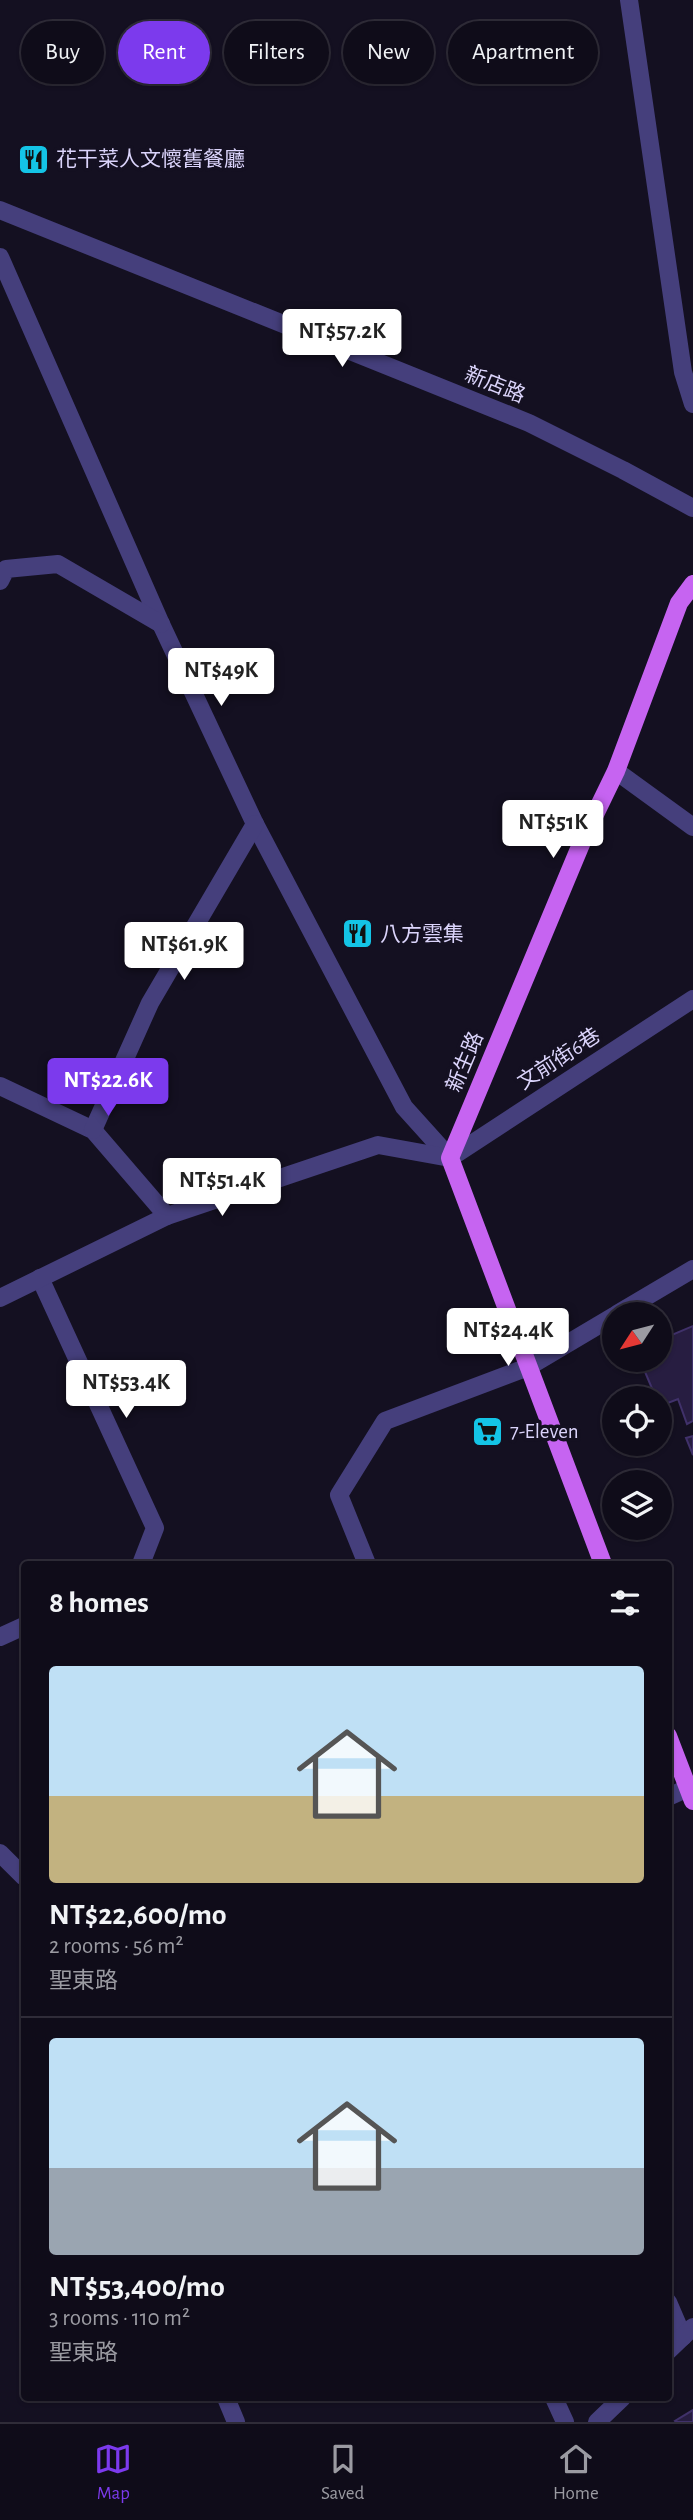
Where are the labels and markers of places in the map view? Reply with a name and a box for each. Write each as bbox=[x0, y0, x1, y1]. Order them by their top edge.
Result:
restaurant icon: 花干菜人文懷舊餐廳 bbox=[16, 142, 50, 176]
place label: 花干菜人文懷舊餐廳 bbox=[56, 148, 245, 170]
pin: NT$57.2K bbox=[270, 310, 414, 369]
pin: NT$49K bbox=[164, 648, 278, 708]
pin: NT$51K bbox=[496, 800, 610, 860]
restaurant icon: 八方雲集 bbox=[340, 917, 374, 951]
pin: NT$61.9K bbox=[112, 922, 256, 982]
place label: 八方雲集 bbox=[380, 923, 464, 945]
pin: NT$22.6K bbox=[36, 1058, 180, 1118]
pin: NT$51.4K bbox=[150, 1158, 294, 1218]
pin: NT$24.4K bbox=[436, 1308, 580, 1368]
pin: NT$53.4K bbox=[54, 1360, 198, 1420]
supermarket icon: 7-Eleven bbox=[470, 1414, 504, 1448]
place label: 7-Eleven bbox=[510, 1421, 579, 1442]

